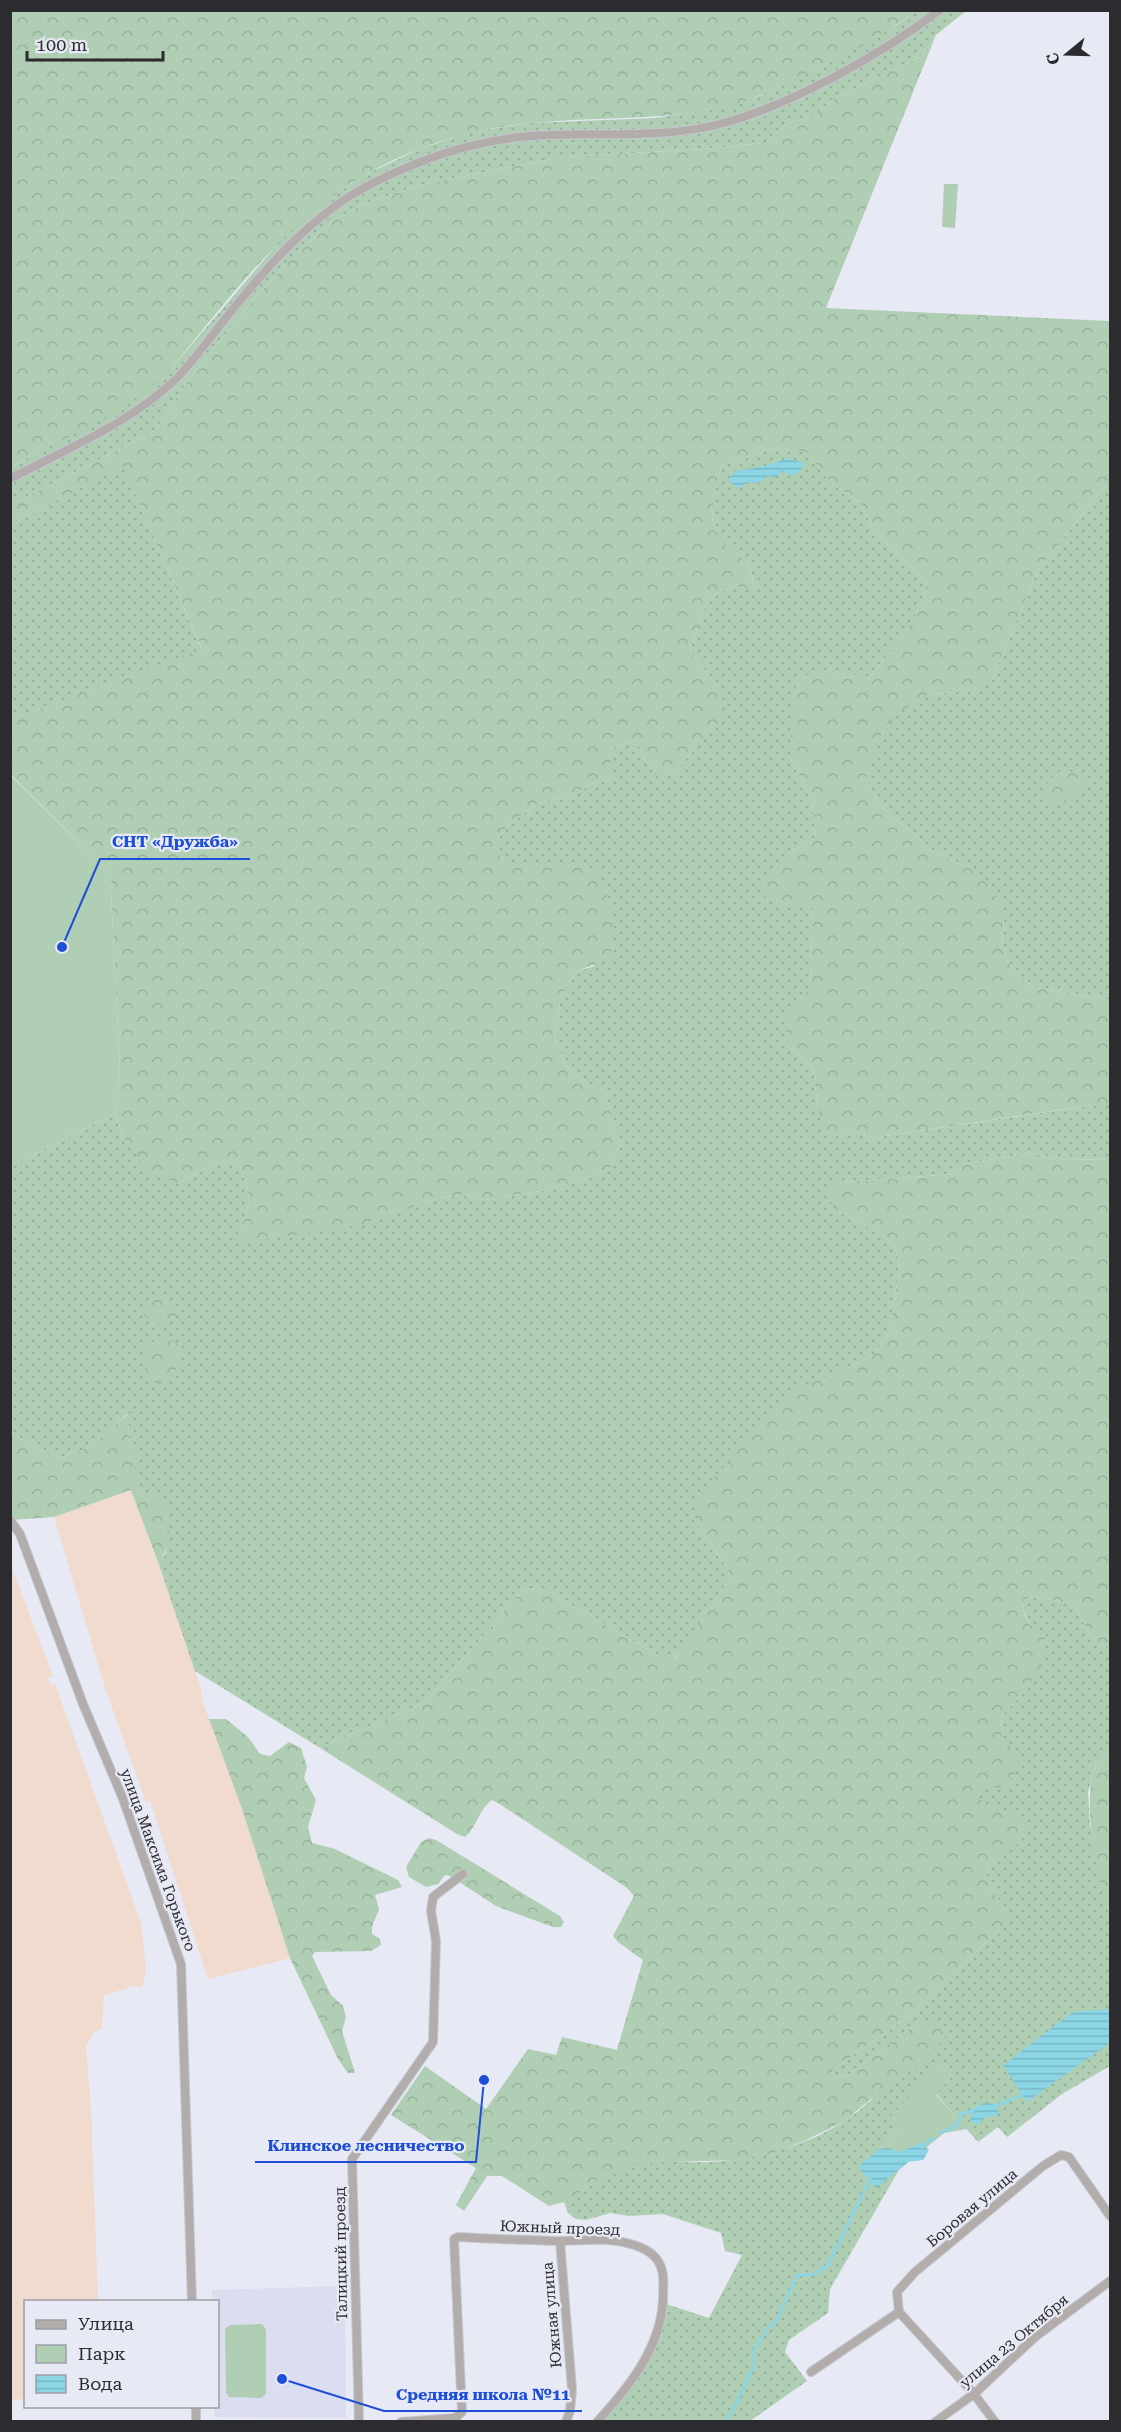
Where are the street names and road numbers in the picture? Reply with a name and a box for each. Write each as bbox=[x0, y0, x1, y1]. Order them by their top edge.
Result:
street label: улица Максима Горького bbox=[117, 1766, 199, 1954]
street label: Боровая улица bbox=[923, 2165, 1021, 2251]
street label: Талицкий проезд bbox=[331, 2186, 351, 2321]
street label: Южный проезд bbox=[500, 2217, 621, 2239]
street label: Южная улица bbox=[538, 2261, 566, 2369]
street label: улица 23 Октября bbox=[956, 2290, 1072, 2392]

